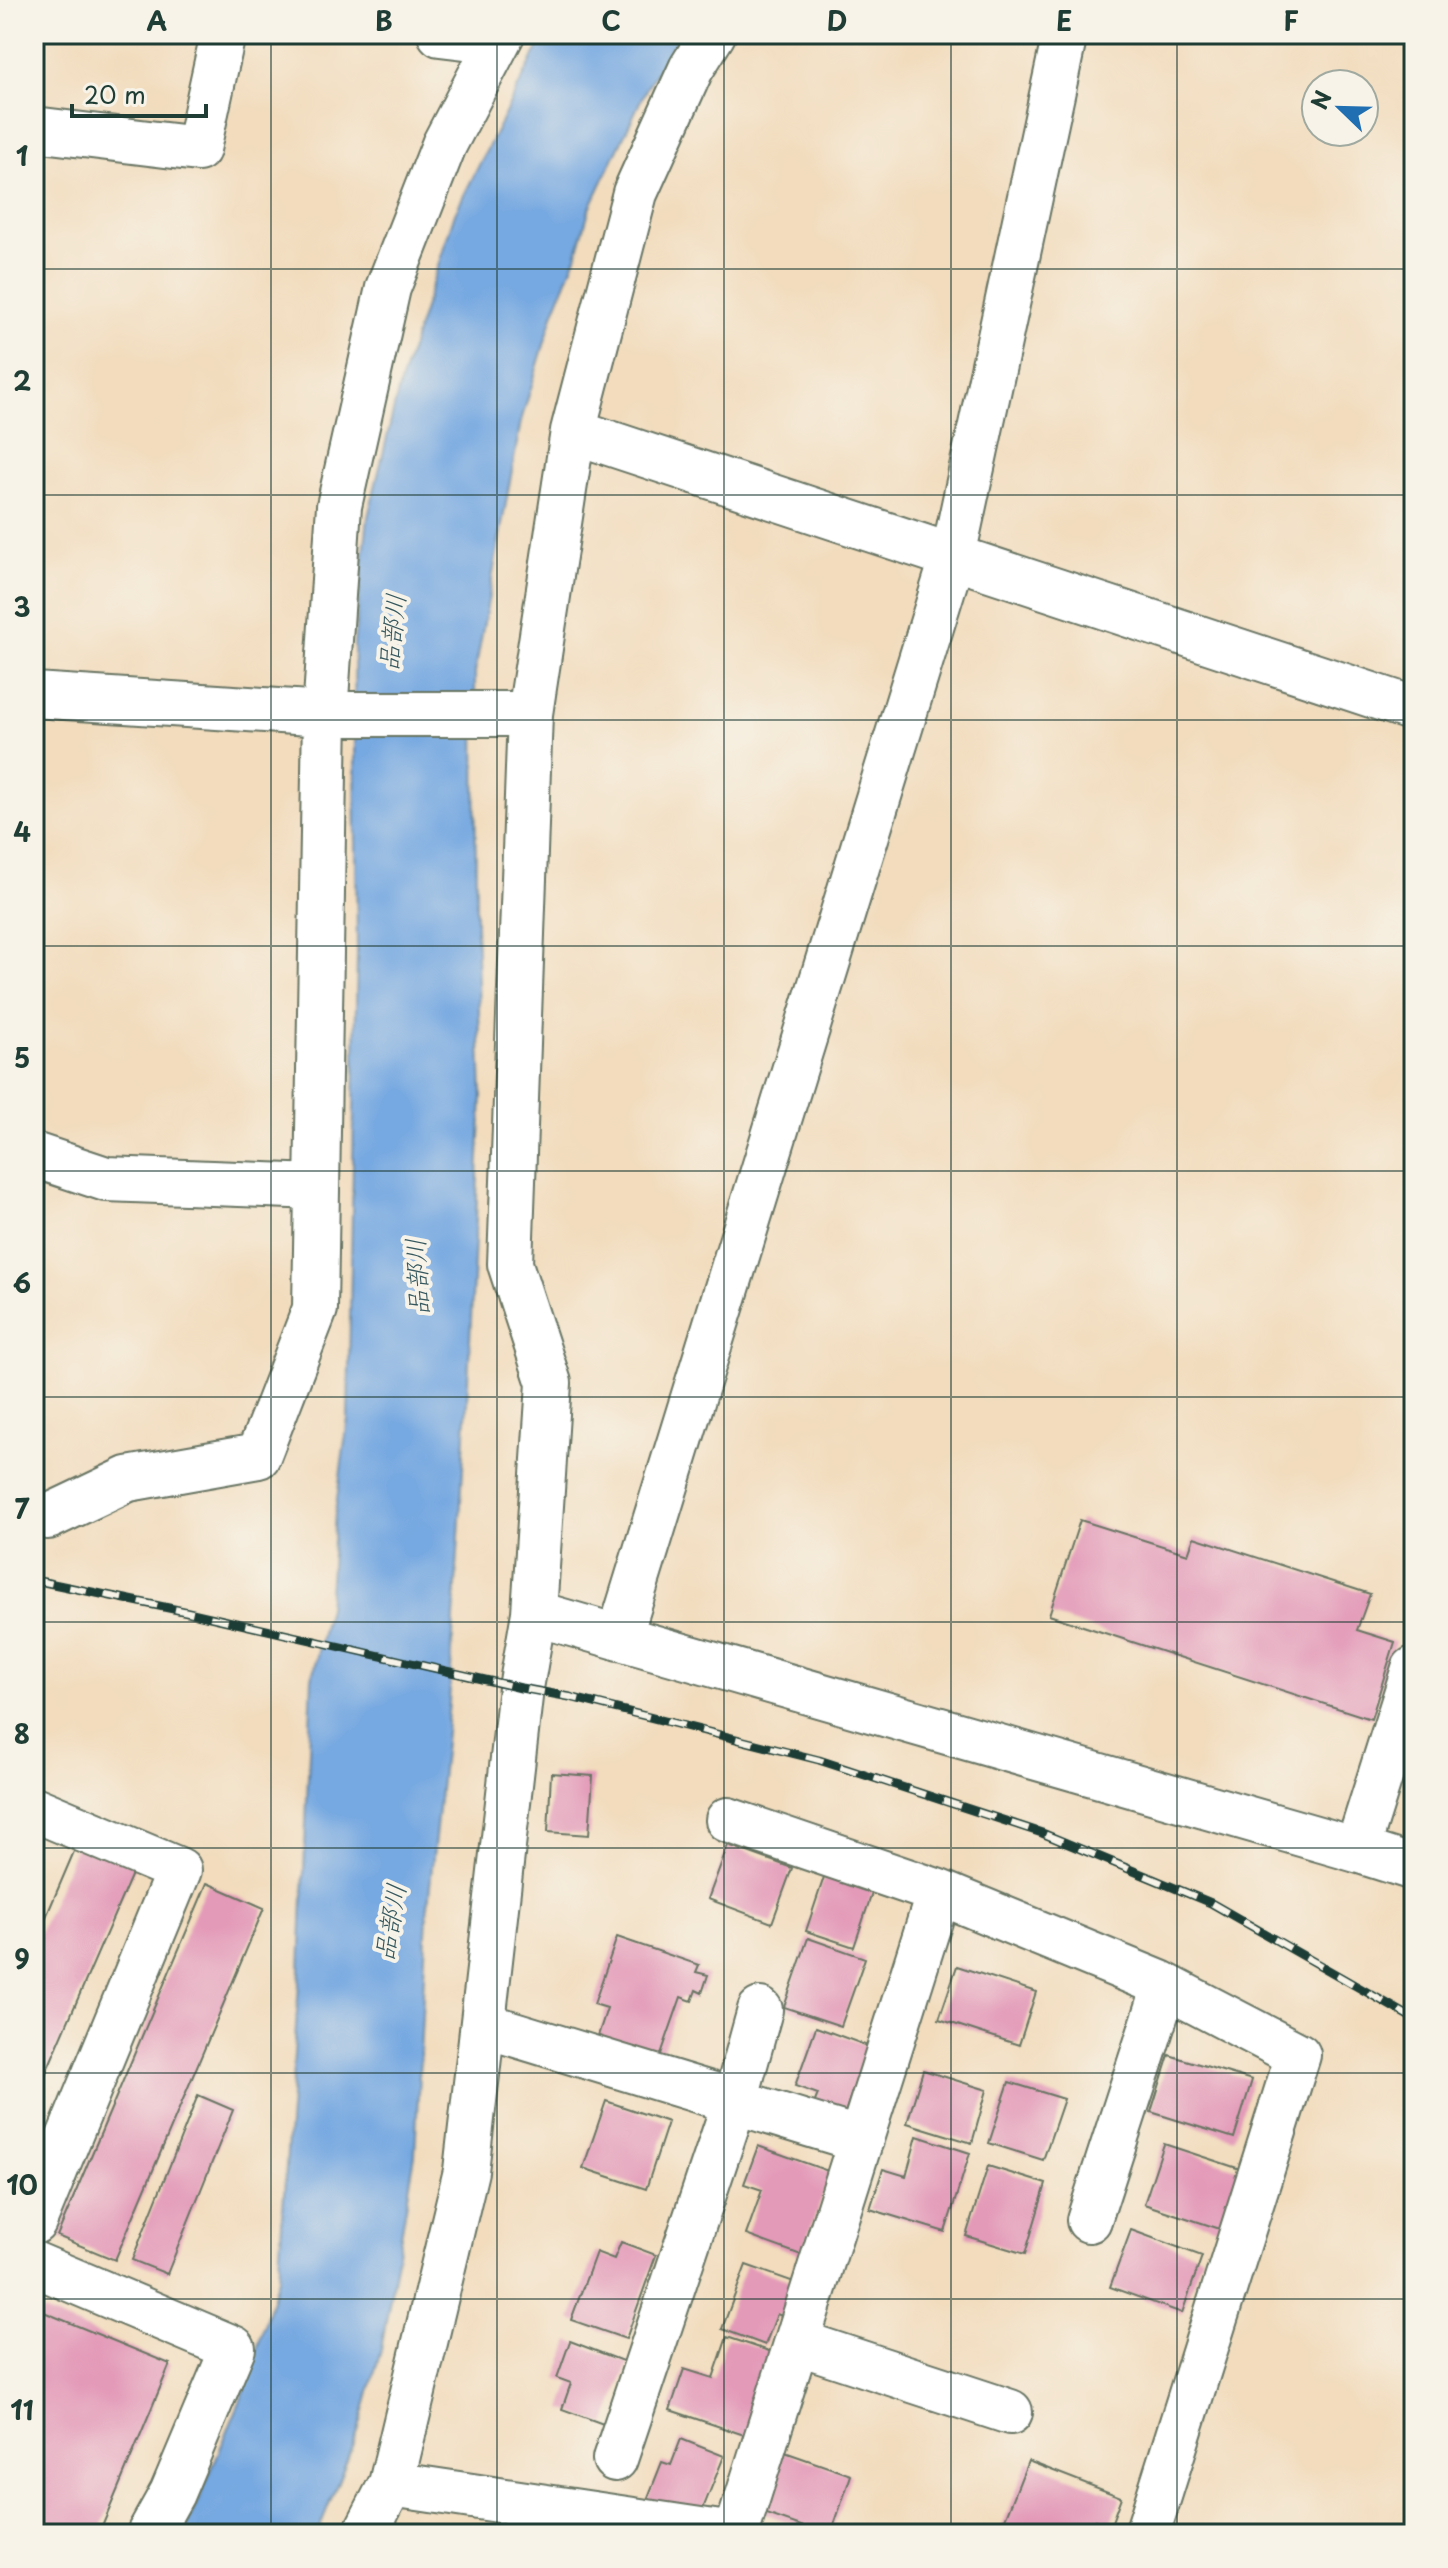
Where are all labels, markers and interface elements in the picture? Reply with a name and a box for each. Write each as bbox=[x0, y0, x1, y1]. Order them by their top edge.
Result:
text: A bbox=[147, 1, 167, 40]
text: B bbox=[375, 1, 393, 40]
text: C bbox=[601, 1, 621, 40]
text: D bbox=[827, 1, 847, 40]
text: E bbox=[1056, 1, 1072, 40]
text: F bbox=[1283, 1, 1299, 40]
scale bar bbox=[72, 68, 206, 118]
north arrow bbox=[1300, 68, 1380, 148]
text: 20 m bbox=[84, 76, 146, 112]
text: N bbox=[1302, 85, 1339, 114]
text: 1 bbox=[16, 136, 28, 175]
text: 2 bbox=[13, 361, 31, 400]
text: 3 bbox=[13, 587, 31, 626]
water label: 品部川 bbox=[368, 591, 414, 673]
text: 4 bbox=[13, 812, 31, 851]
text: 5 bbox=[14, 1038, 30, 1077]
water label: 品部川 bbox=[394, 1237, 438, 1317]
text: 6 bbox=[13, 1263, 31, 1302]
text: 7 bbox=[15, 1489, 30, 1528]
text: 8 bbox=[14, 1714, 30, 1753]
water label: 品部川 bbox=[363, 1880, 415, 1964]
text: 9 bbox=[14, 1939, 30, 1978]
text: 10 bbox=[6, 2165, 38, 2204]
text: 11 bbox=[10, 2390, 34, 2429]

